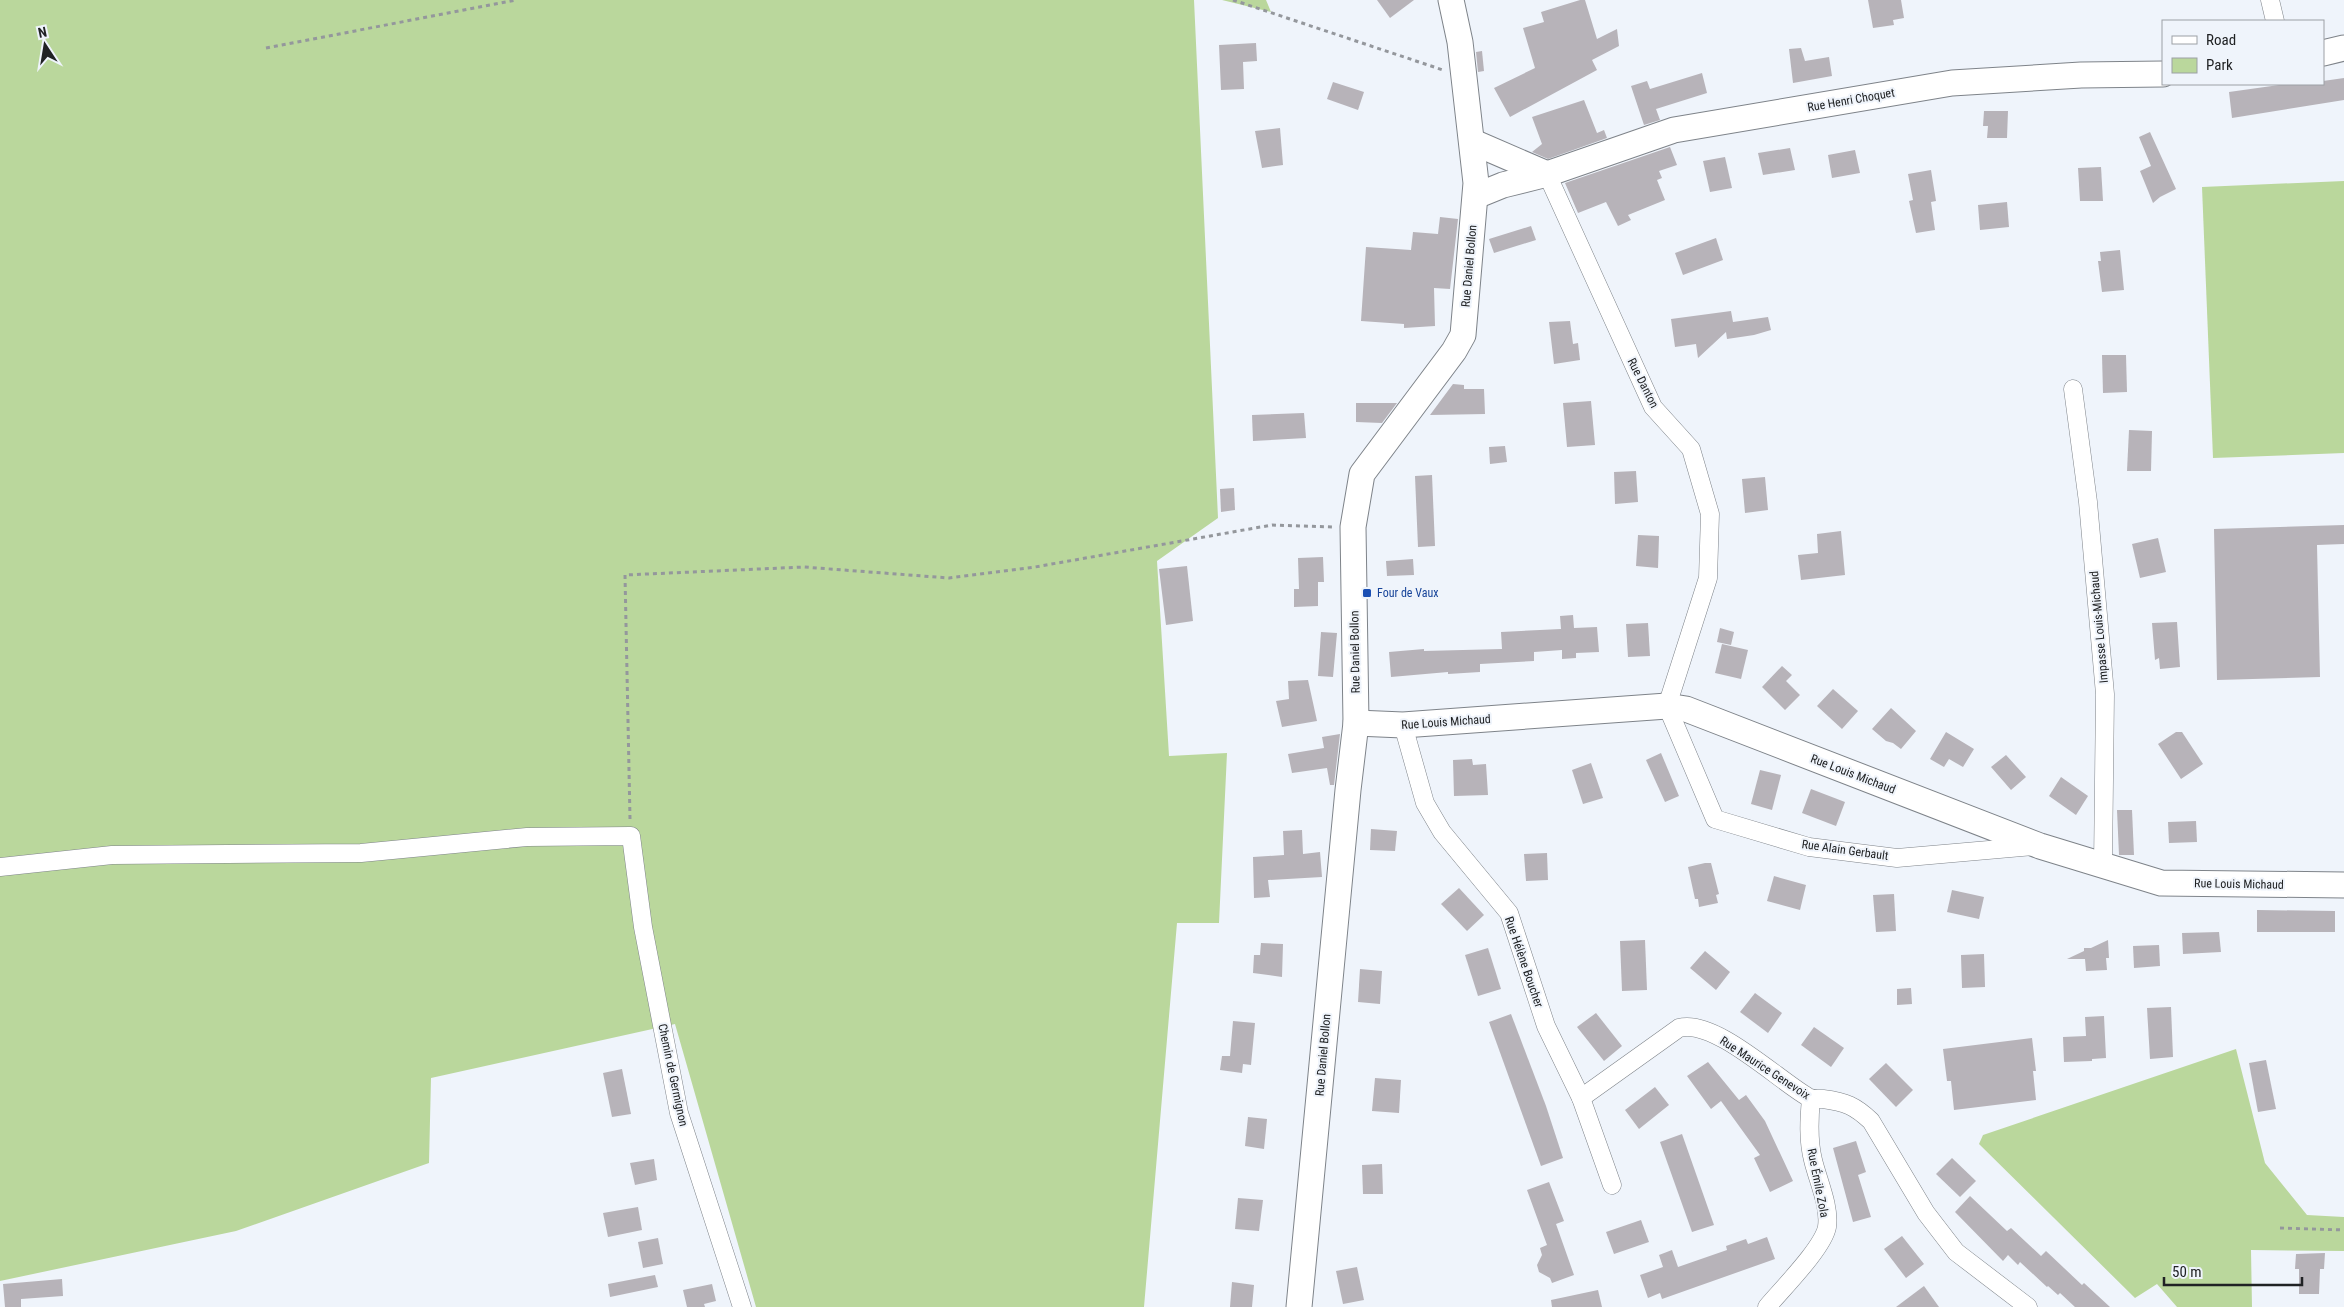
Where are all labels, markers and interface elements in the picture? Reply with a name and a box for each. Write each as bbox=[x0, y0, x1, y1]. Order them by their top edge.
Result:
north arrow bbox=[20, 20, 70, 70]
legend bbox=[2162, 20, 2324, 85]
text: N bbox=[36, 24, 48, 41]
text: Road bbox=[2206, 31, 2236, 49]
text: Park bbox=[2206, 56, 2233, 74]
street label: Rue Henri Choquet bbox=[1806, 85, 1896, 115]
street label: Rue Daniel Bollon bbox=[1458, 224, 1480, 308]
street label: Rue Danton bbox=[1624, 356, 1662, 411]
street label: Impasse Louis-Michaud bbox=[2087, 570, 2111, 684]
place label: Four de Vaux bbox=[1377, 586, 1439, 600]
marker: Four de Vaux bbox=[1361, 587, 1373, 599]
street label: Rue Daniel Bollon bbox=[1347, 610, 1363, 693]
street label: Rue Louis Michaud bbox=[1401, 712, 1491, 732]
street label: Rue Louis Michaud bbox=[1809, 751, 1897, 797]
street label: Rue Alain Gerbault bbox=[1801, 837, 1890, 863]
street label: Rue Louis Michaud bbox=[2194, 876, 2284, 892]
street label: Rue Hélène Boucher bbox=[1502, 915, 1546, 1010]
street label: Rue Daniel Bollon bbox=[1312, 1013, 1334, 1097]
street label: Chemin de Germignon bbox=[655, 1022, 691, 1128]
street label: Rue Maurice Genevoix bbox=[1717, 1034, 1813, 1102]
street label: Rue Émile Zola bbox=[1804, 1147, 1833, 1219]
scale bar bbox=[2164, 1254, 2302, 1286]
text: 50 m bbox=[2172, 1263, 2202, 1281]

